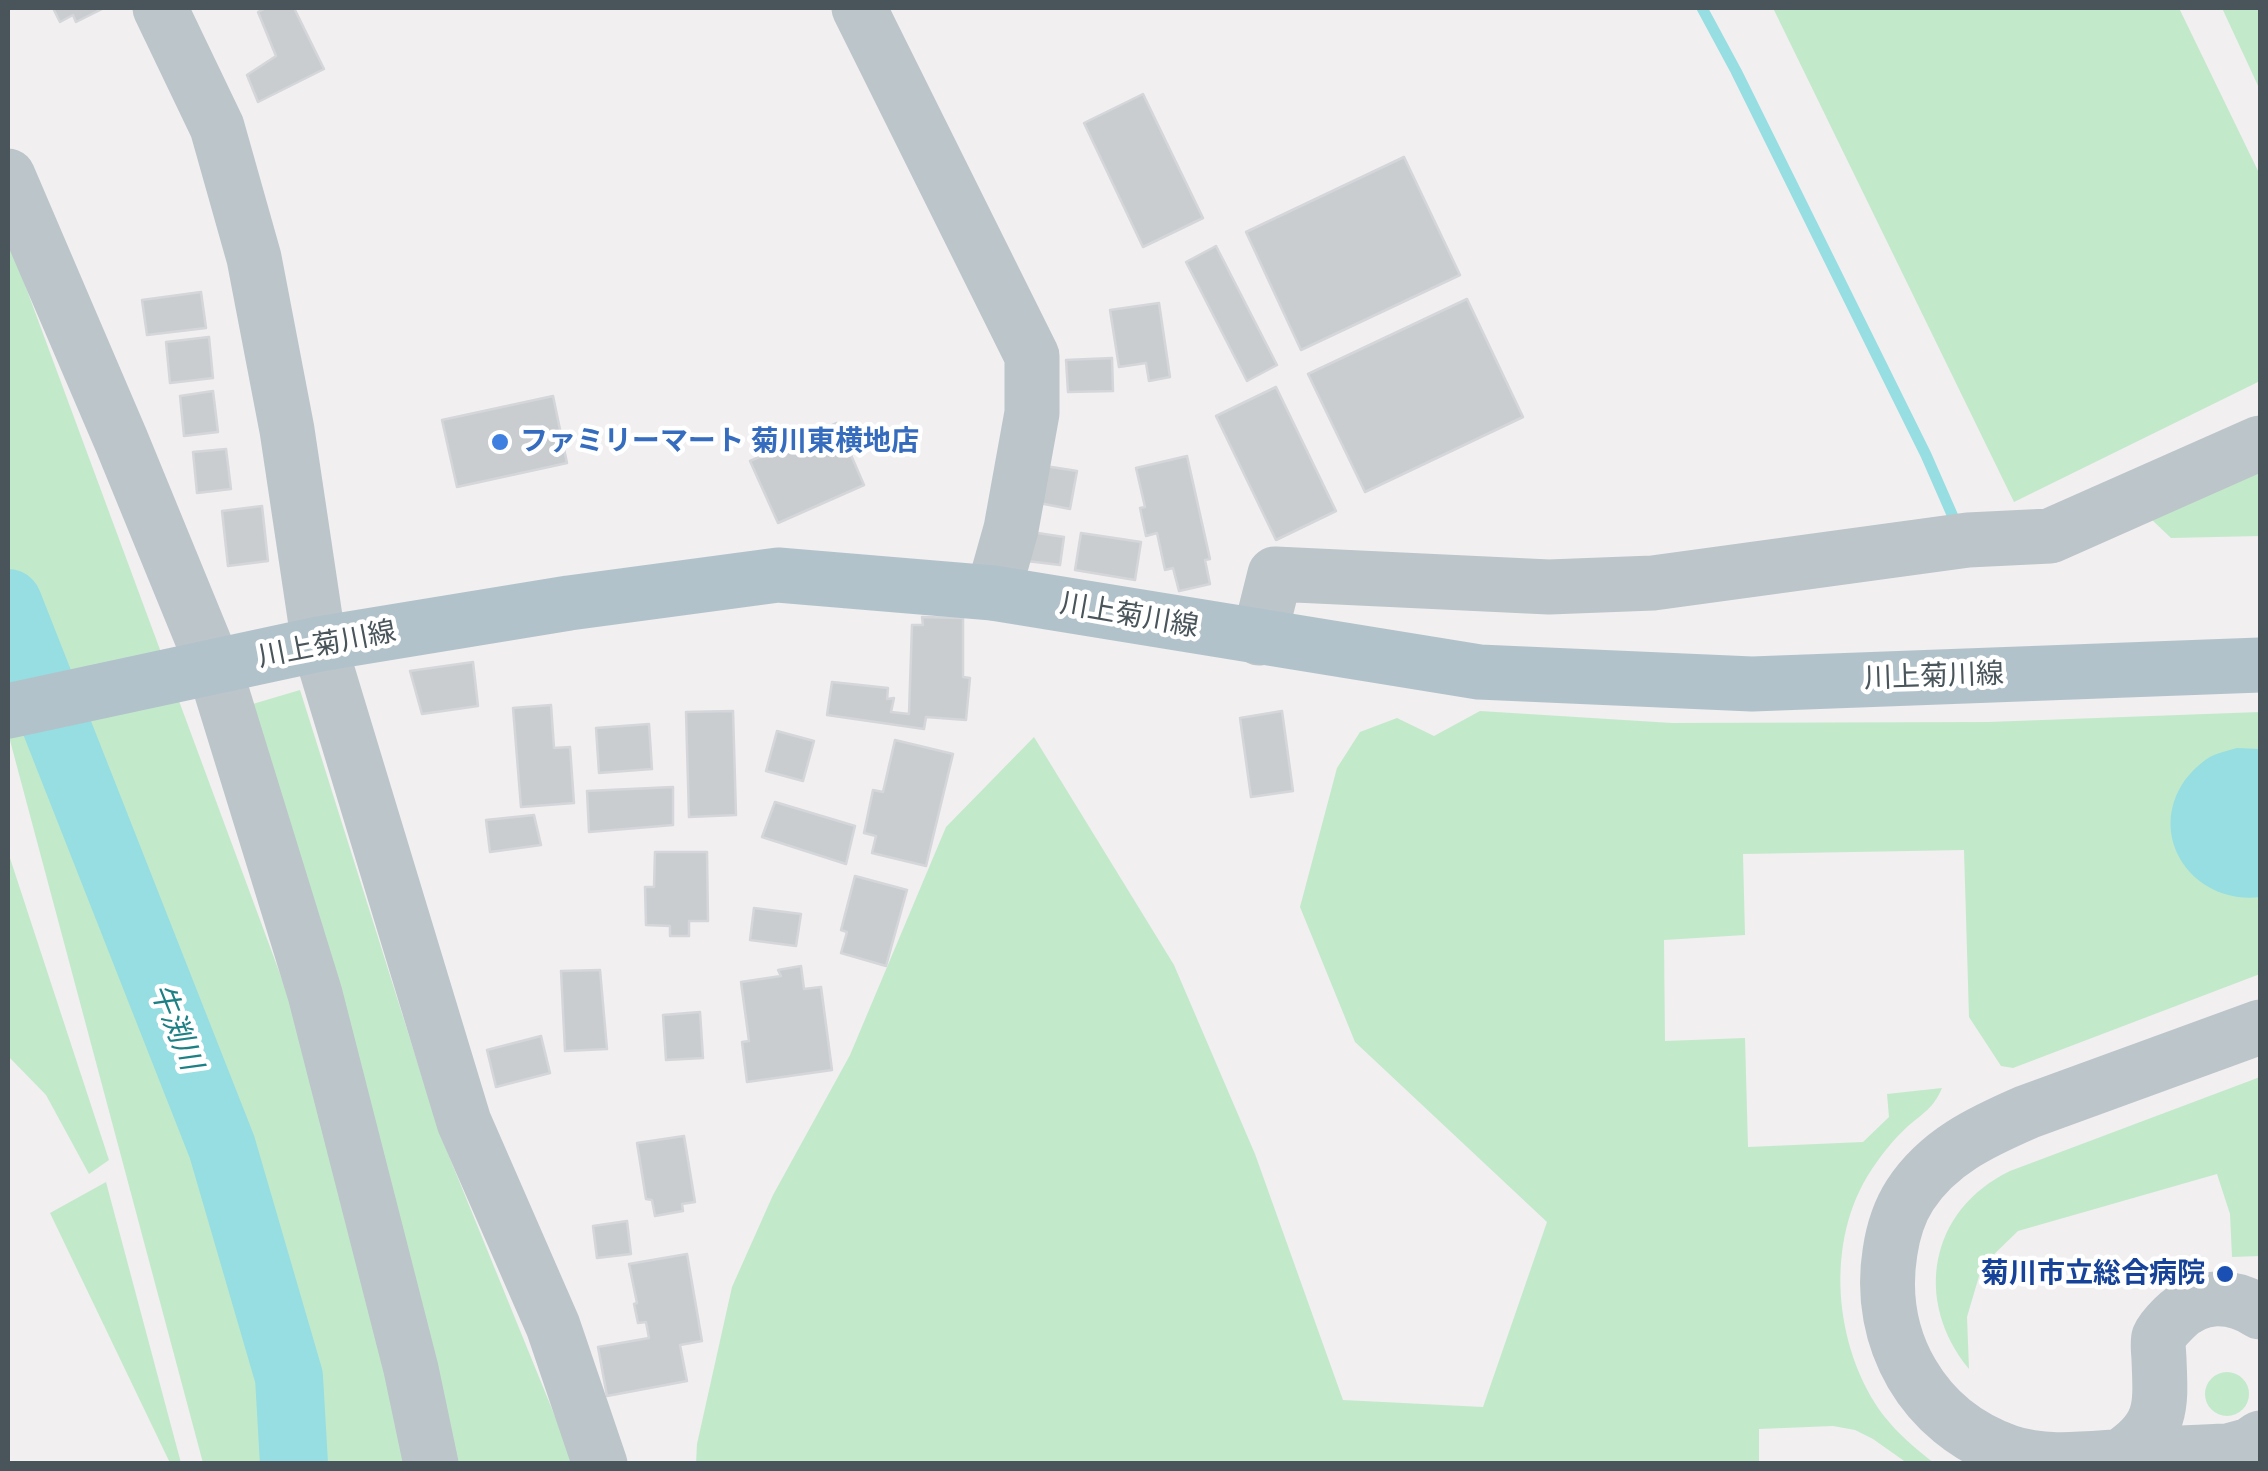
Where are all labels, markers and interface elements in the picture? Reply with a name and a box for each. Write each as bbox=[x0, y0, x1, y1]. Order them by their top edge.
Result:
place label: ファミリーマート 菊川東横地店 bbox=[520, 425, 919, 459]
marker: ファミリーマート 菊川東横地店 bbox=[489, 431, 511, 453]
street label: 川上菊川線 bbox=[1057, 587, 1201, 645]
street label: 川上菊川線 bbox=[255, 615, 399, 675]
street label: 川上菊川線 bbox=[1863, 658, 2005, 696]
water label: 牛渕川 bbox=[141, 979, 209, 1075]
place label: 菊川市立総合病院 bbox=[1981, 1257, 2205, 1291]
marker: 菊川市立総合病院 bbox=[2214, 1263, 2236, 1285]

